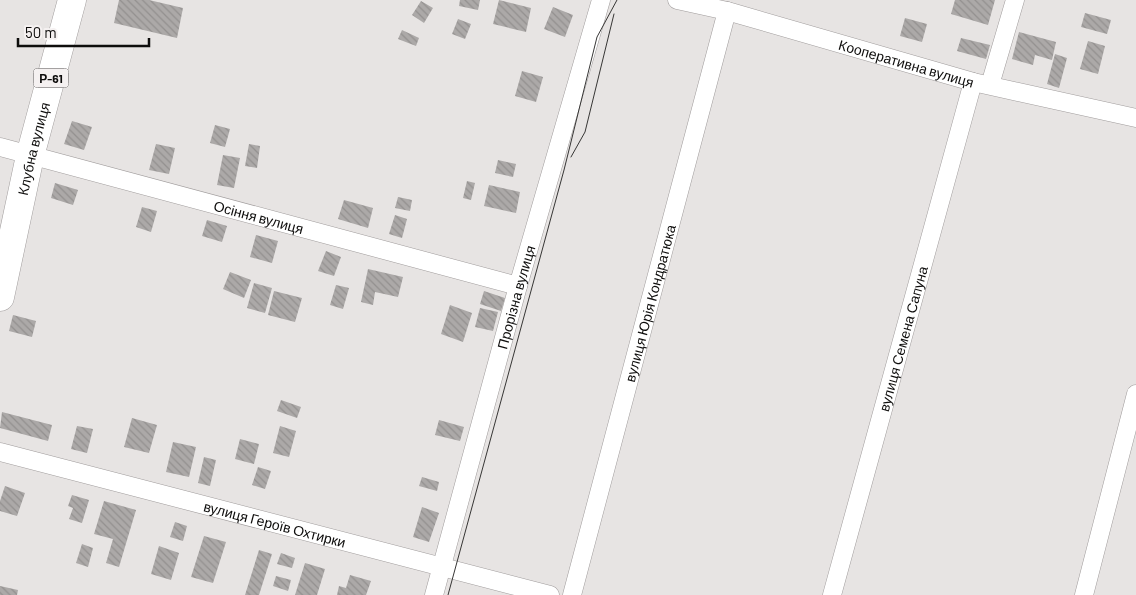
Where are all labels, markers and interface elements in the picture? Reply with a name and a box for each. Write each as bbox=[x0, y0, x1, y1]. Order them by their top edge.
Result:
scale bar bbox=[18, 15, 149, 47]
text: 50 m bbox=[25, 23, 57, 41]
street label: Кооперативна вулиця bbox=[837, 35, 976, 90]
road number: Р-61 bbox=[34, 68, 68, 88]
street label: Клубна вулиця bbox=[13, 100, 53, 197]
street label: Осіння вулиця bbox=[212, 196, 306, 237]
street label: вулиця Юрія Кондратюка bbox=[620, 222, 679, 384]
street label: Прорізна вулиця bbox=[493, 243, 538, 351]
street label: вулиця Семена Сапуна bbox=[874, 264, 931, 413]
street label: вулиця Героїв Охтирки bbox=[202, 497, 348, 550]

